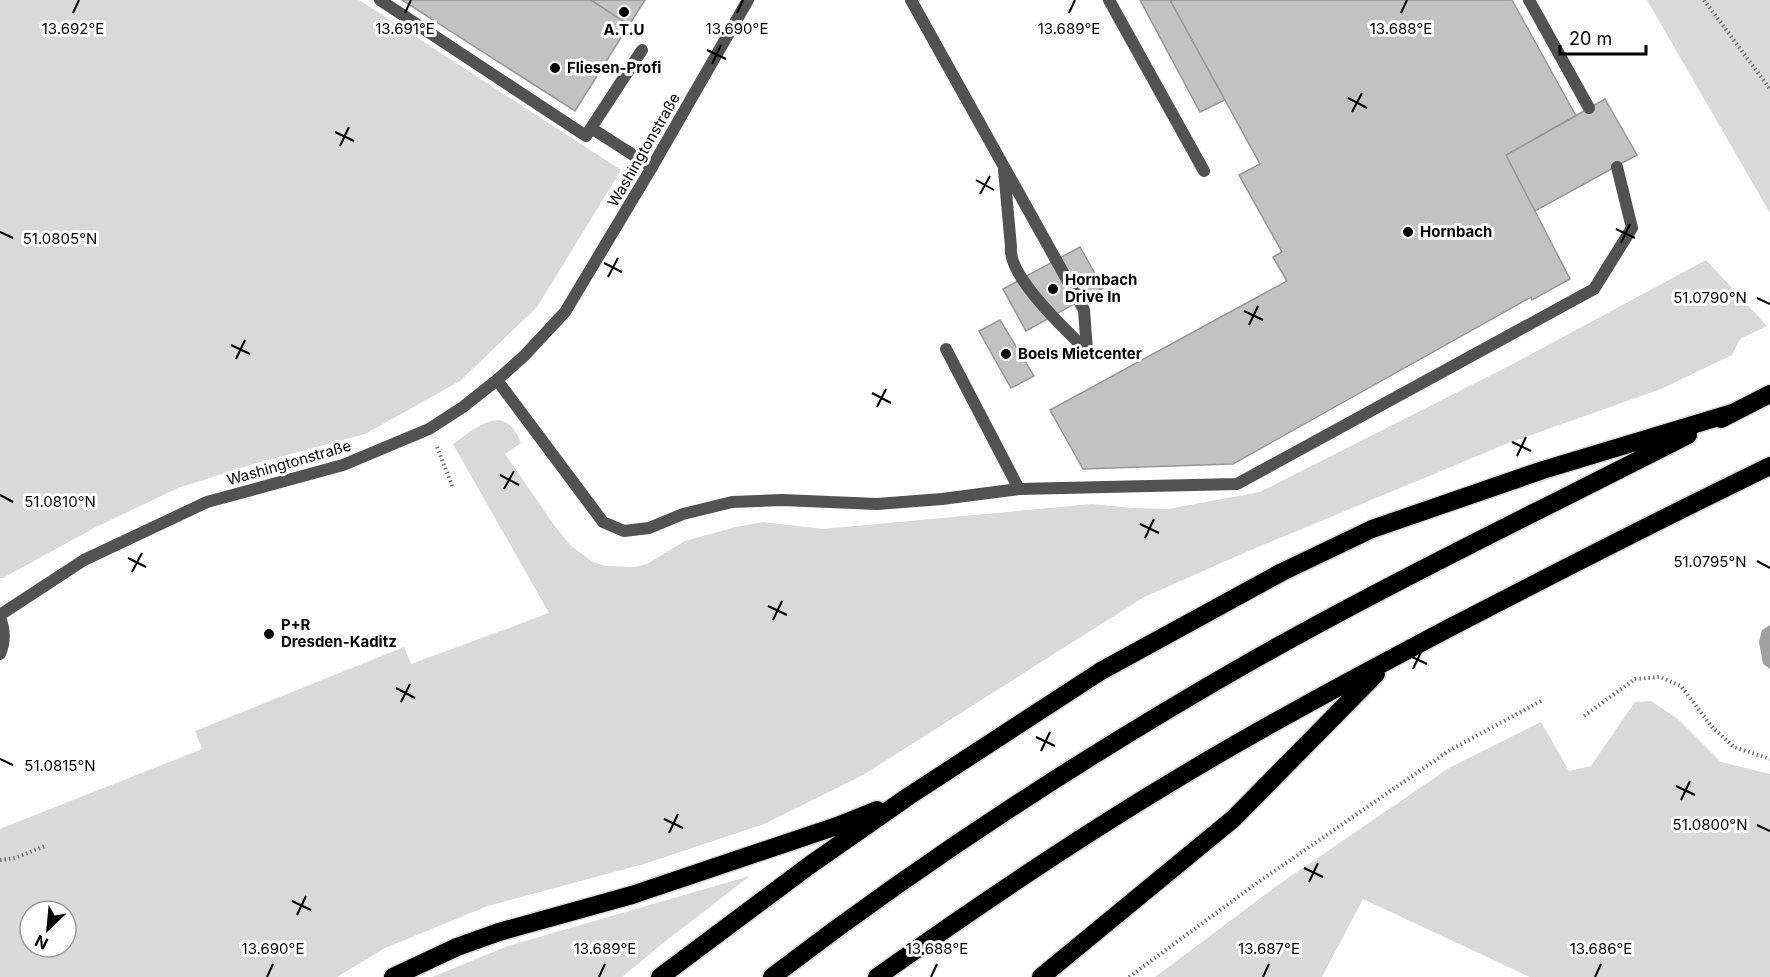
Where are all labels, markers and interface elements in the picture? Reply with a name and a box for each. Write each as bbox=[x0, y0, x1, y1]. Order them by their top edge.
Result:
marker: A.T.U bbox=[617, 5, 631, 19]
scale bar bbox=[1560, 18, 1646, 56]
text: 13.692°E bbox=[42, 19, 104, 38]
text: 13.691°E bbox=[375, 19, 435, 38]
text: 13.690°E bbox=[706, 19, 768, 38]
text: 13.689°E bbox=[1038, 19, 1100, 38]
text: 13.688°E bbox=[1370, 19, 1432, 38]
place label: A.T.U bbox=[603, 20, 645, 39]
text: 20 m bbox=[1569, 28, 1612, 49]
place label: Fliesen-Profi bbox=[567, 58, 661, 77]
marker: Fliesen-Profi bbox=[548, 61, 562, 75]
street label: Washingtonstraße bbox=[603, 89, 684, 210]
place label: Hornbach bbox=[1420, 222, 1492, 241]
marker: Hornbach bbox=[1401, 225, 1415, 239]
text: 51.0805°N bbox=[23, 229, 97, 248]
place label: Hornbach Drive In bbox=[1065, 270, 1137, 306]
marker: Hornbach Drive In bbox=[1046, 282, 1060, 296]
text: 51.0790°N bbox=[1673, 288, 1747, 307]
place label: Boels Mietcenter bbox=[1018, 344, 1142, 363]
marker: Boels Mietcenter bbox=[999, 347, 1013, 361]
street label: Washingtonstraße bbox=[225, 436, 353, 489]
text: 51.0810°N bbox=[24, 492, 96, 511]
text: 51.0795°N bbox=[1673, 552, 1747, 571]
place label: P+R Dresden-Kaditz bbox=[281, 615, 397, 651]
marker: P+R Dresden-Kaditz bbox=[262, 627, 276, 641]
text: 51.0815°N bbox=[24, 756, 96, 775]
text: 51.0800°N bbox=[1673, 815, 1747, 834]
north arrow bbox=[18, 899, 78, 959]
text: N bbox=[32, 931, 51, 954]
text: 13.690°E bbox=[242, 939, 304, 958]
text: 13.689°E bbox=[574, 939, 636, 958]
text: 13.688°E bbox=[906, 939, 968, 958]
text: 13.687°E bbox=[1238, 939, 1300, 958]
text: 13.686°E bbox=[1570, 939, 1632, 958]

